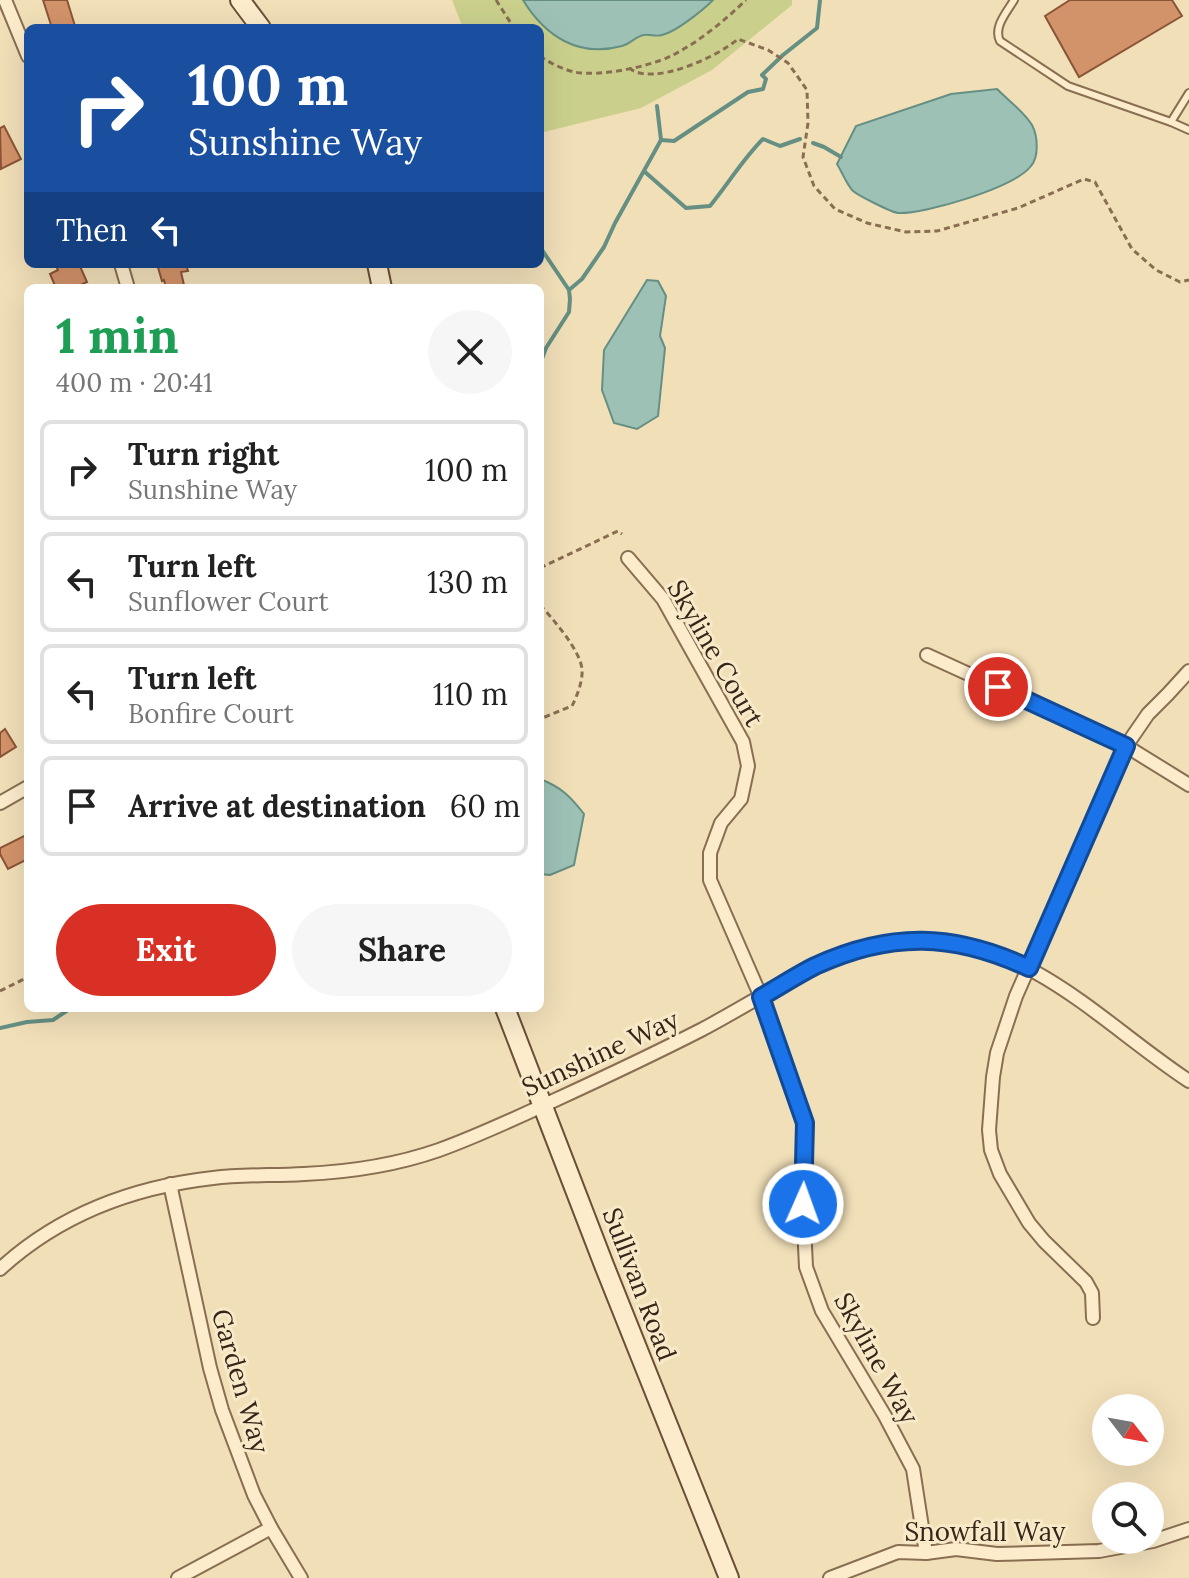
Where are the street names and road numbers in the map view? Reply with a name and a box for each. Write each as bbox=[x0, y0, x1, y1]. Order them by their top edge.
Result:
street label: Skyline Court bbox=[661, 574, 771, 732]
street label: Sunshine Way bbox=[516, 1002, 684, 1104]
street label: Sullivan Road bbox=[596, 1203, 684, 1365]
street label: Skyline Way bbox=[827, 1287, 927, 1430]
street label: Garden Way bbox=[205, 1305, 277, 1457]
street label: Snowfall Way bbox=[904, 1515, 1066, 1548]

